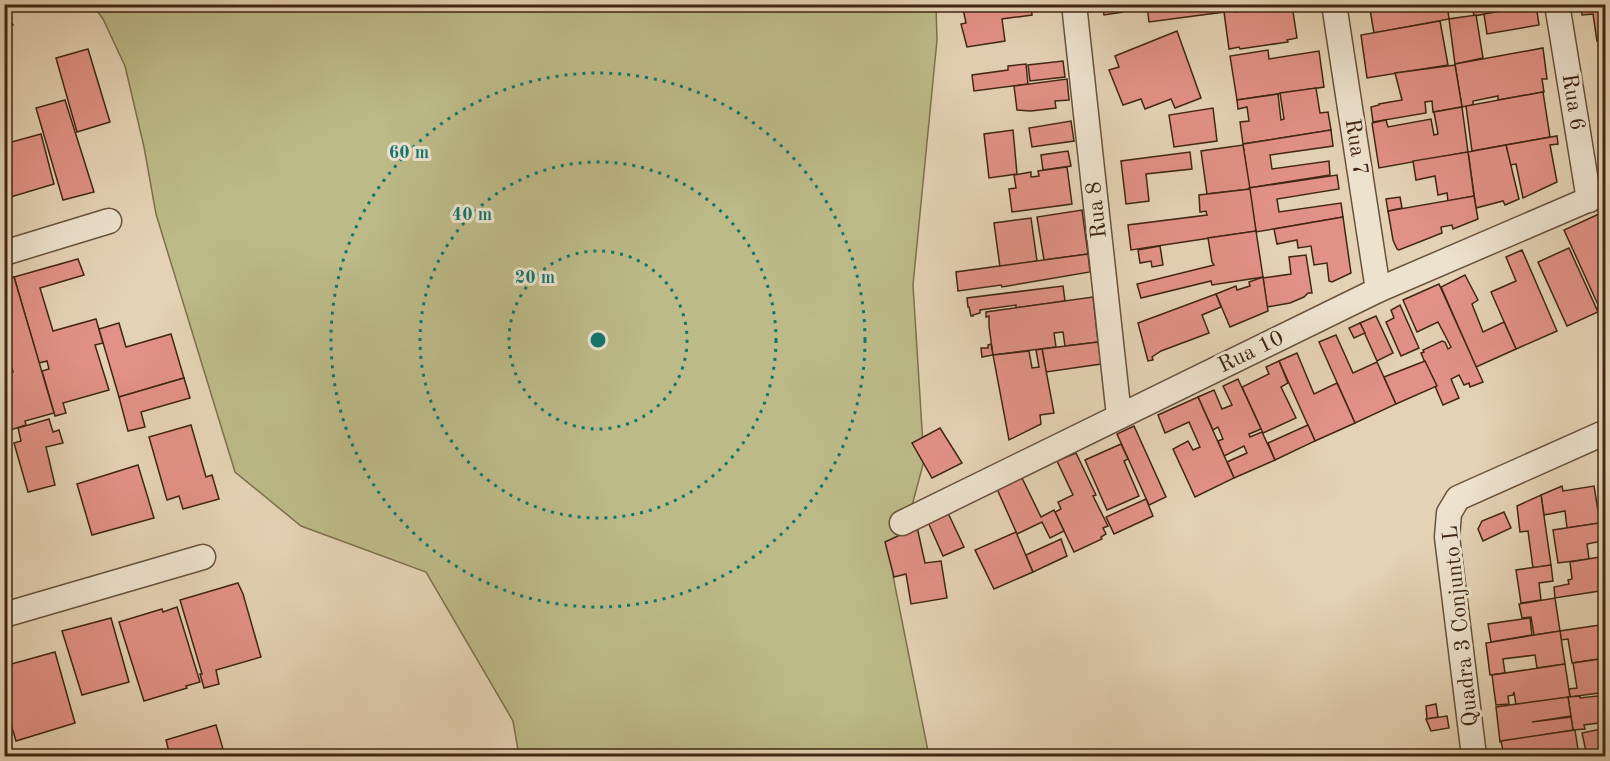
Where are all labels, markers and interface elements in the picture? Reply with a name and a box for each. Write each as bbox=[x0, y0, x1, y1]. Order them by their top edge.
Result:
street label: Rua 6 bbox=[1558, 72, 1588, 132]
street label: Rua 7 bbox=[1341, 117, 1371, 177]
text: 60 m bbox=[389, 144, 429, 162]
street label: Rua 8 bbox=[1083, 180, 1111, 240]
text: 40 m bbox=[452, 206, 492, 224]
text: 20 m bbox=[515, 269, 555, 287]
street label: Rua 10 bbox=[1215, 327, 1287, 377]
centre of rings bbox=[588, 330, 608, 350]
street label: Quadra 3 Conjunto L bbox=[1439, 524, 1483, 728]

